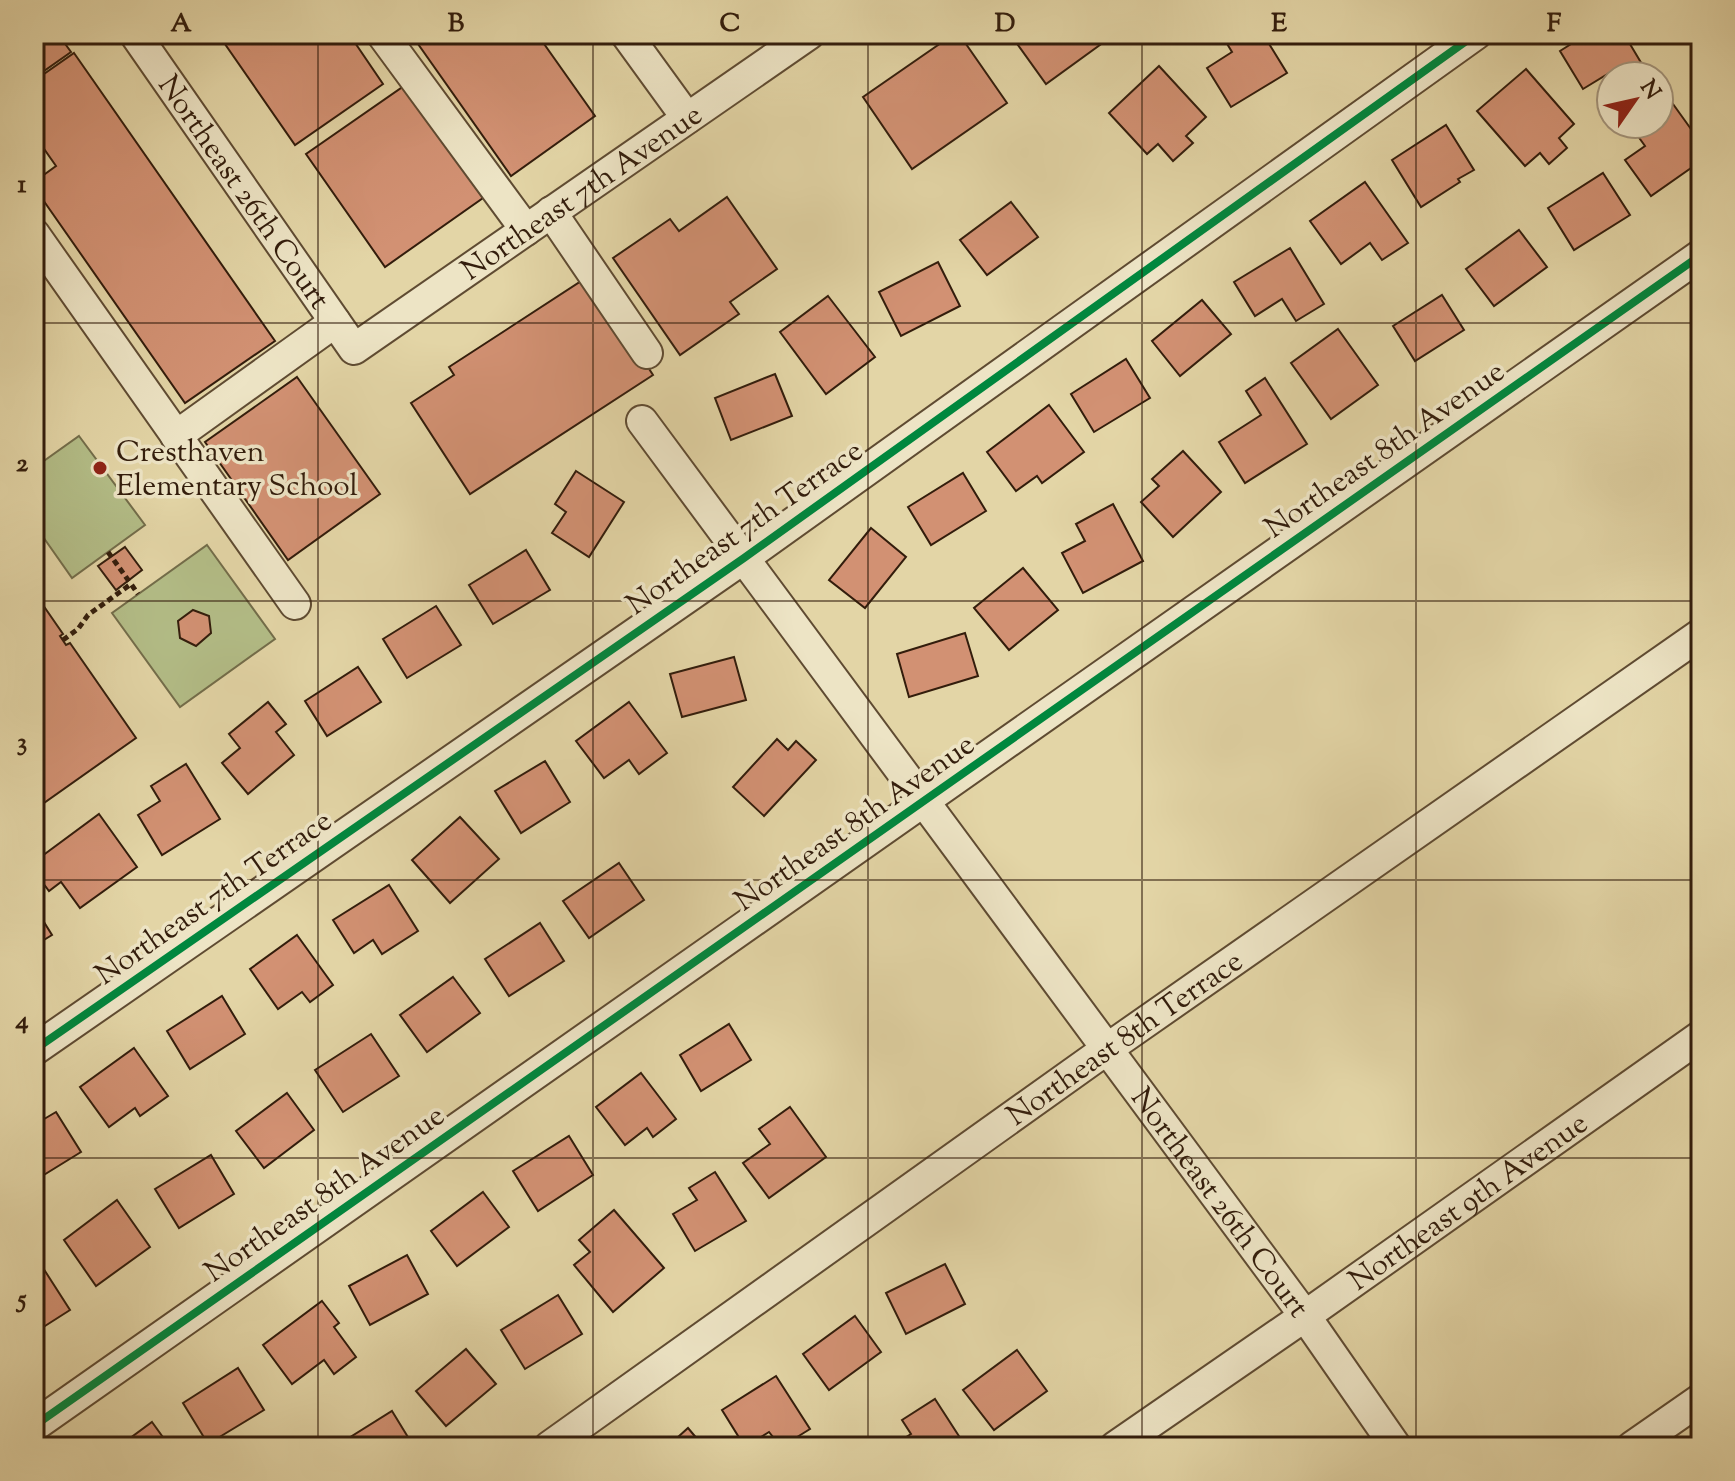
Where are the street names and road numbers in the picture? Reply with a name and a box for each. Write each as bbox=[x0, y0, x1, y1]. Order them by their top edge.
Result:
street label: Northeast 26th Court bbox=[146, 67, 339, 319]
street label: Northeast 7th Avenue bbox=[453, 95, 712, 292]
street label: Northeast 8th Avenue bbox=[1257, 352, 1514, 550]
street label: Northeast 7th Terrace bbox=[618, 431, 873, 627]
street label: Northeast 8th Avenue bbox=[727, 725, 984, 923]
street label: Northeast 7th Terrace bbox=[87, 801, 342, 997]
street label: Northeast 8th Terrace bbox=[999, 941, 1253, 1138]
street label: Northeast 26th Court bbox=[1119, 1080, 1318, 1328]
street label: Northeast 8th Avenue bbox=[197, 1096, 454, 1294]
street label: Northeast 9th Avenue bbox=[1341, 1103, 1597, 1303]

